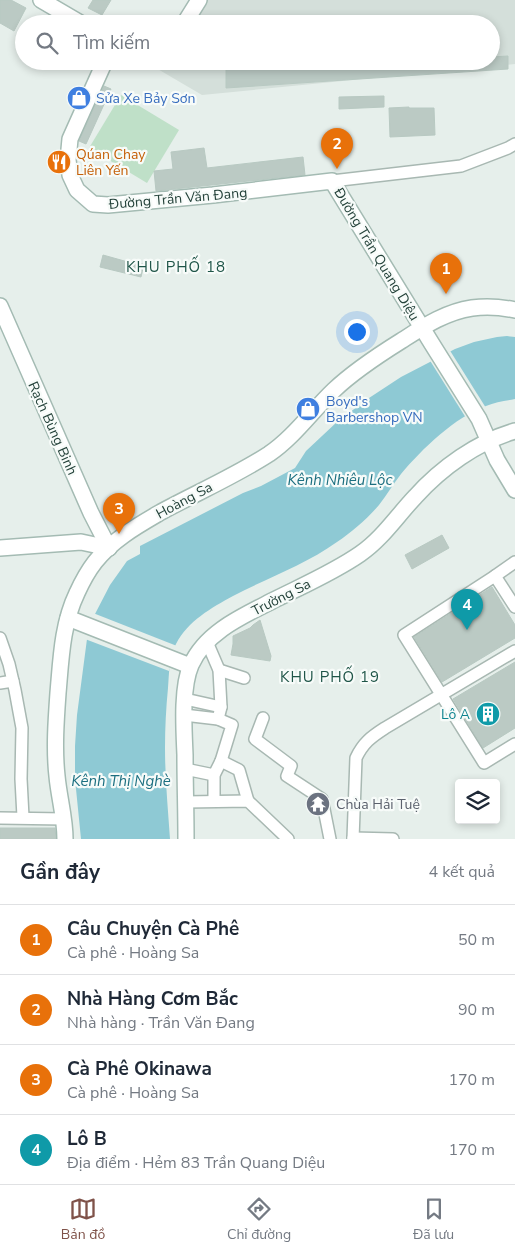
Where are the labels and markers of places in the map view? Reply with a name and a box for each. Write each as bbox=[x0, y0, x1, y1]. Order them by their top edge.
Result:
shop icon: Sửa Xe Bảy Sơn bbox=[66, 85, 92, 111]
place label: Sửa Xe Bảy Sơn bbox=[96, 89, 196, 108]
pin: 2 bbox=[321, 128, 353, 169]
place label: Qúan Chay Liên Yến bbox=[76, 145, 146, 180]
restaurant icon: Qúan Chay Liên Yến bbox=[46, 149, 72, 175]
pin: 1 bbox=[430, 253, 462, 294]
place label: Boyd's Barbershop VN bbox=[326, 392, 423, 427]
shop icon: Boyd's Barbershop VN bbox=[295, 396, 321, 422]
pin: 3 bbox=[103, 493, 135, 534]
pin: 4 bbox=[451, 589, 483, 630]
building icon: Lô A bbox=[475, 701, 501, 727]
place label: Lô A bbox=[441, 705, 470, 724]
temple icon: Chùa Hải Tuệ bbox=[305, 791, 331, 817]
place label: Chùa Hải Tuệ bbox=[336, 795, 420, 814]

